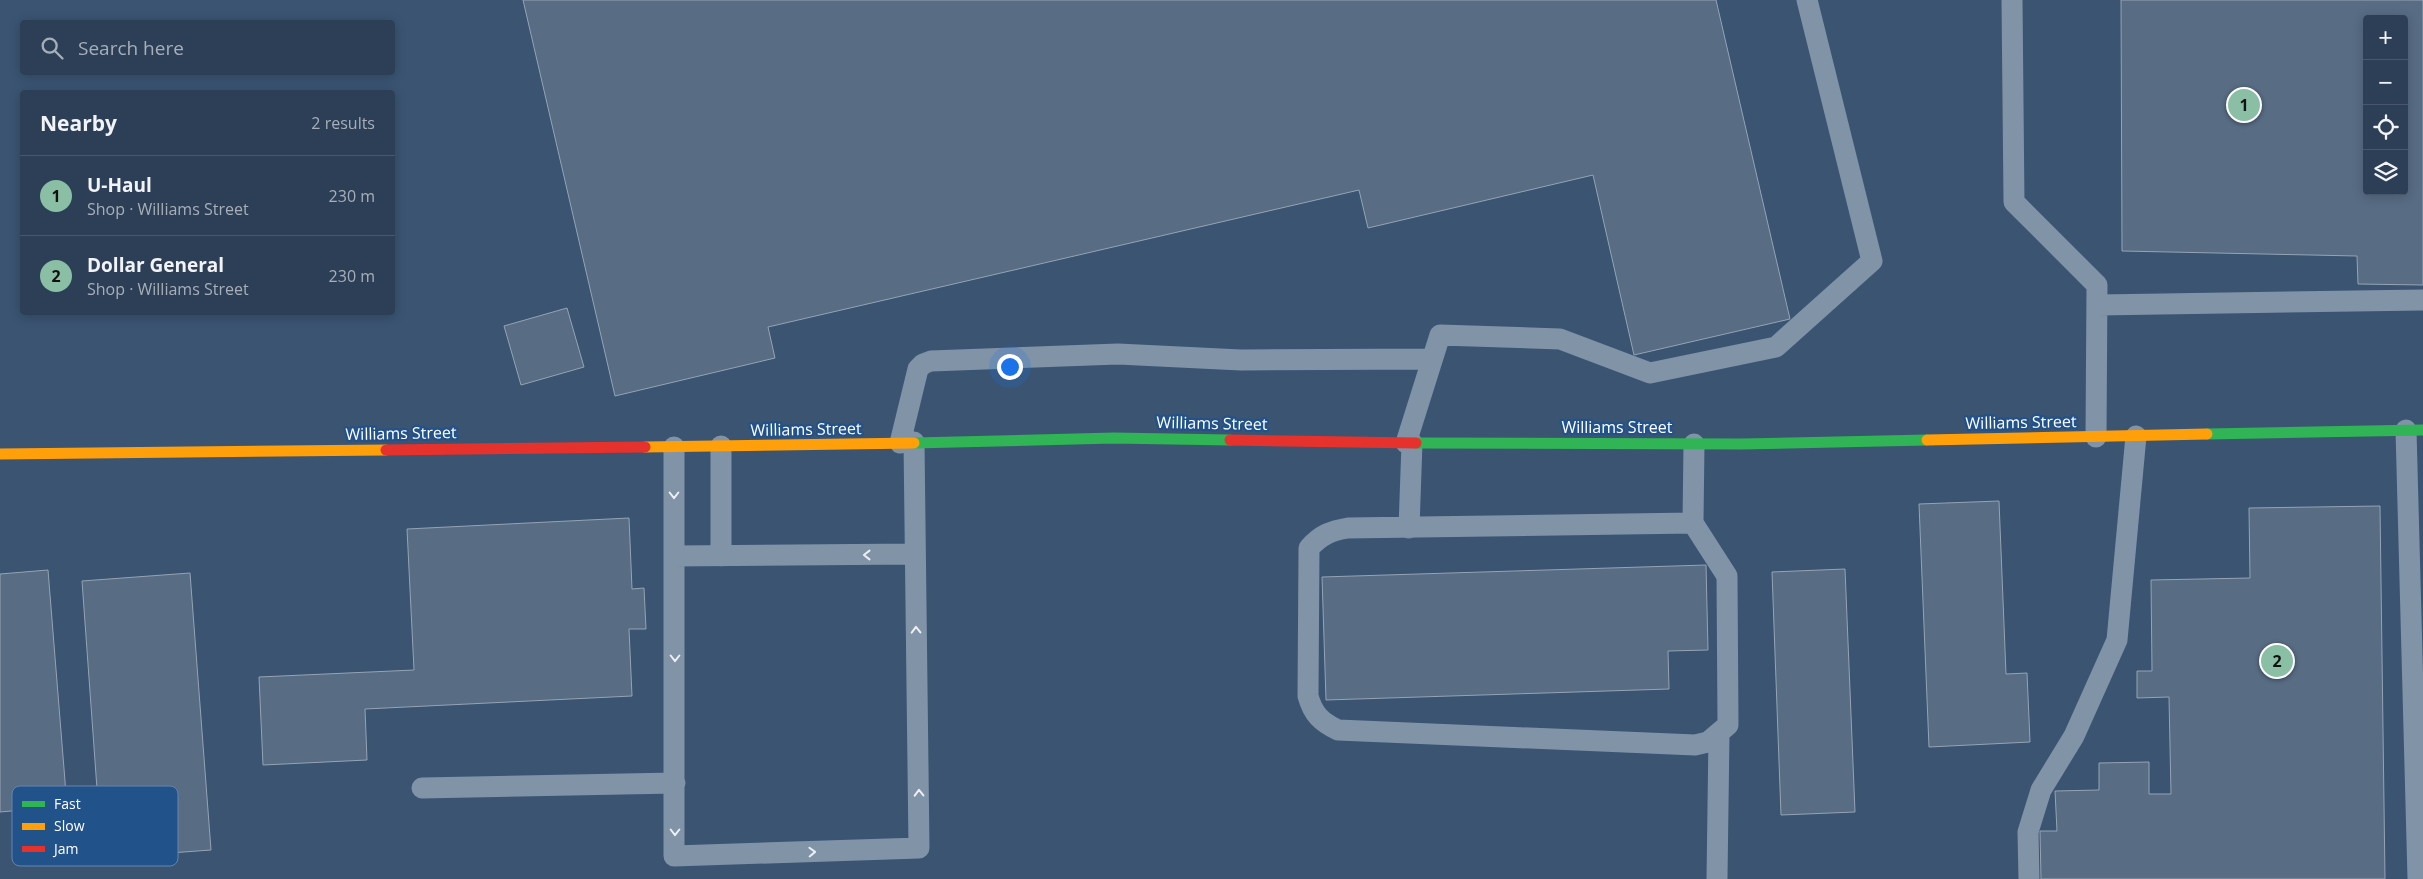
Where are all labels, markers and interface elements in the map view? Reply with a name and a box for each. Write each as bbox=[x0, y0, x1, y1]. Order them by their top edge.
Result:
map controls bbox=[2363, 15, 2408, 195]
button: + bbox=[2363, 15, 2408, 60]
search box bbox=[20, 20, 395, 75]
icon: search bbox=[38, 34, 66, 62]
text: Search here bbox=[78, 35, 184, 61]
button: − bbox=[2363, 60, 2408, 105]
pin: 1 bbox=[2228, 86, 2260, 124]
button: locate bbox=[2363, 105, 2408, 150]
text: Nearby bbox=[40, 109, 117, 137]
text: 2 results bbox=[311, 112, 375, 134]
button: layers bbox=[2363, 150, 2408, 195]
text: U-Haul bbox=[87, 172, 152, 198]
text: 1 bbox=[51, 185, 61, 207]
text: 230 m bbox=[329, 185, 375, 207]
text: Shop · Williams Street bbox=[87, 198, 249, 220]
text: Dollar General bbox=[87, 252, 224, 278]
text: 2 bbox=[51, 265, 61, 287]
text: 230 m bbox=[329, 265, 375, 287]
text: Shop · Williams Street bbox=[87, 278, 249, 300]
your location bbox=[997, 354, 1023, 380]
street label: Williams Street bbox=[1965, 410, 2077, 434]
street label: Williams Street bbox=[1156, 411, 1268, 435]
street label: Williams Street bbox=[1561, 416, 1673, 438]
street label: Williams Street bbox=[750, 417, 862, 441]
street label: Williams Street bbox=[345, 421, 457, 445]
one-way arrow bbox=[669, 492, 679, 500]
one-way arrow bbox=[862, 550, 870, 560]
one-way arrow bbox=[911, 626, 922, 634]
pin: 2 bbox=[2261, 642, 2293, 680]
one-way arrow bbox=[670, 654, 680, 662]
legend bbox=[12, 786, 178, 866]
one-way arrow bbox=[914, 788, 924, 796]
text: Fast bbox=[54, 794, 81, 813]
text: Slow bbox=[54, 816, 85, 835]
one-way arrow bbox=[670, 828, 680, 836]
text: Jam bbox=[52, 839, 79, 858]
one-way arrow bbox=[809, 846, 817, 857]

